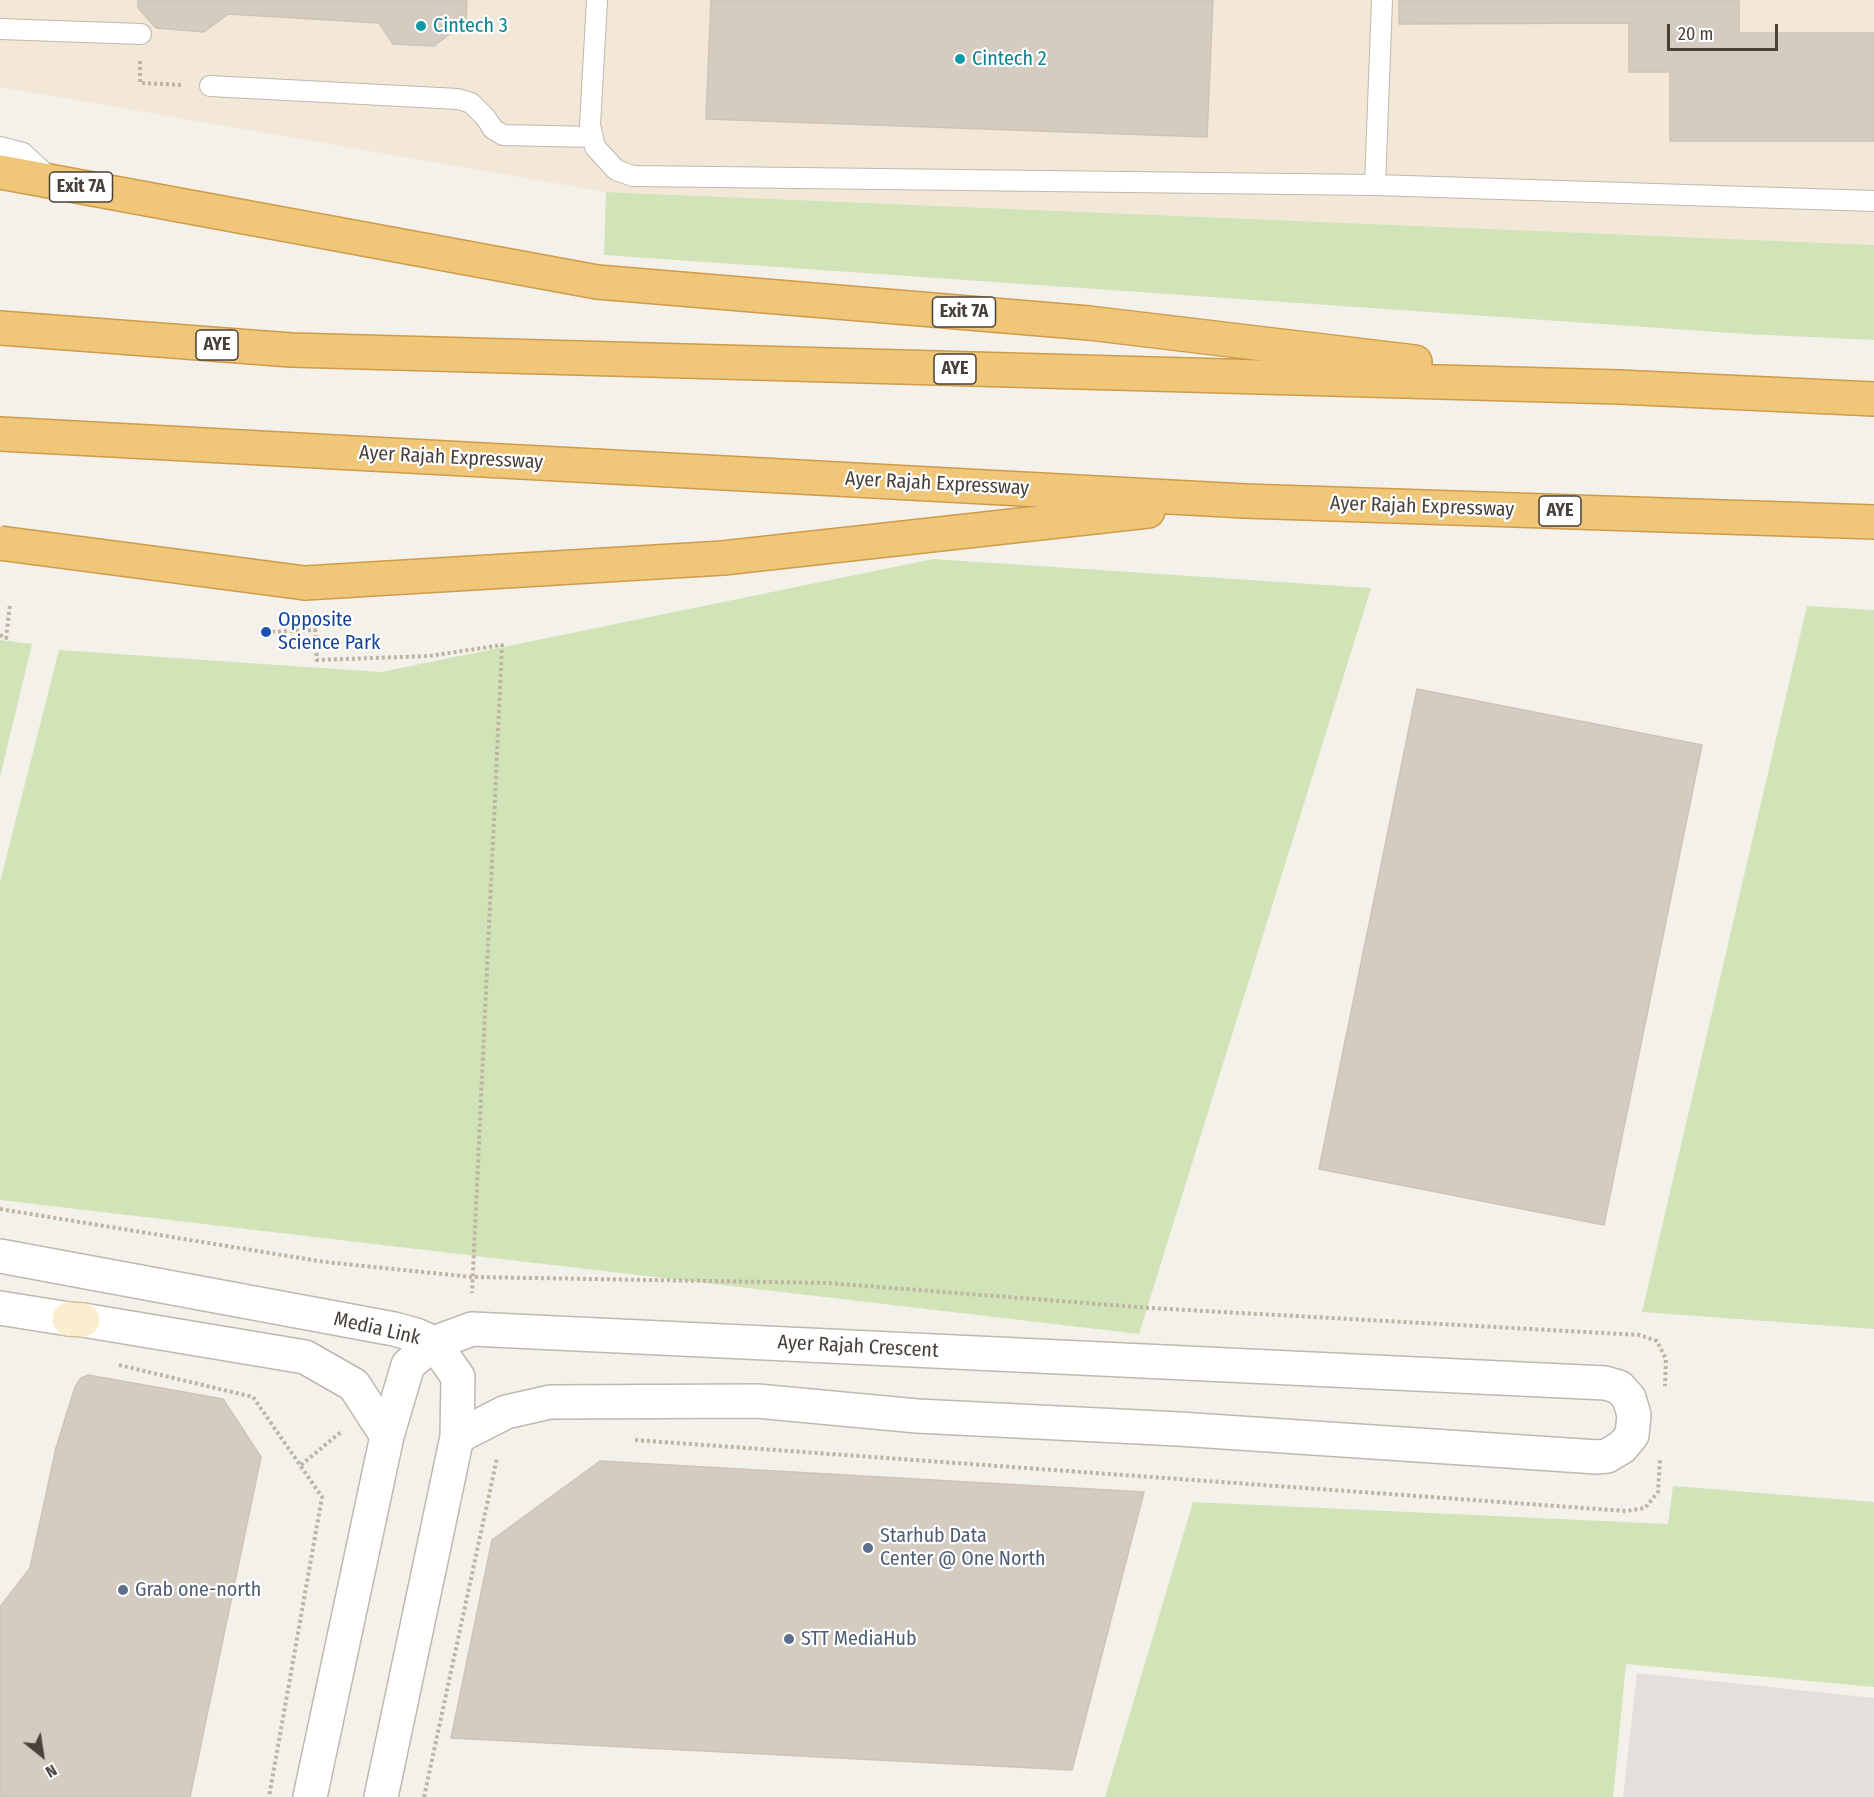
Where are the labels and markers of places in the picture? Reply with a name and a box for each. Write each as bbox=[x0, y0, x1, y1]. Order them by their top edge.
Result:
place label: Cintech 3 bbox=[433, 14, 508, 38]
marker: Cintech 3 bbox=[414, 19, 428, 33]
place label: Cintech 2 bbox=[972, 47, 1046, 71]
marker: Cintech 2 bbox=[953, 52, 967, 66]
place label: Opposite Science Park bbox=[278, 608, 380, 655]
marker: Opposite Science Park bbox=[259, 625, 273, 639]
place label: Starhub Data Center @ One North bbox=[880, 1524, 1046, 1571]
marker: Starhub Data Center @ One North bbox=[861, 1541, 875, 1555]
place label: Grab one-north bbox=[135, 1578, 261, 1602]
marker: Grab one-north bbox=[116, 1583, 130, 1597]
place label: STT MediaHub bbox=[801, 1627, 917, 1651]
marker: STT MediaHub bbox=[782, 1632, 796, 1646]

